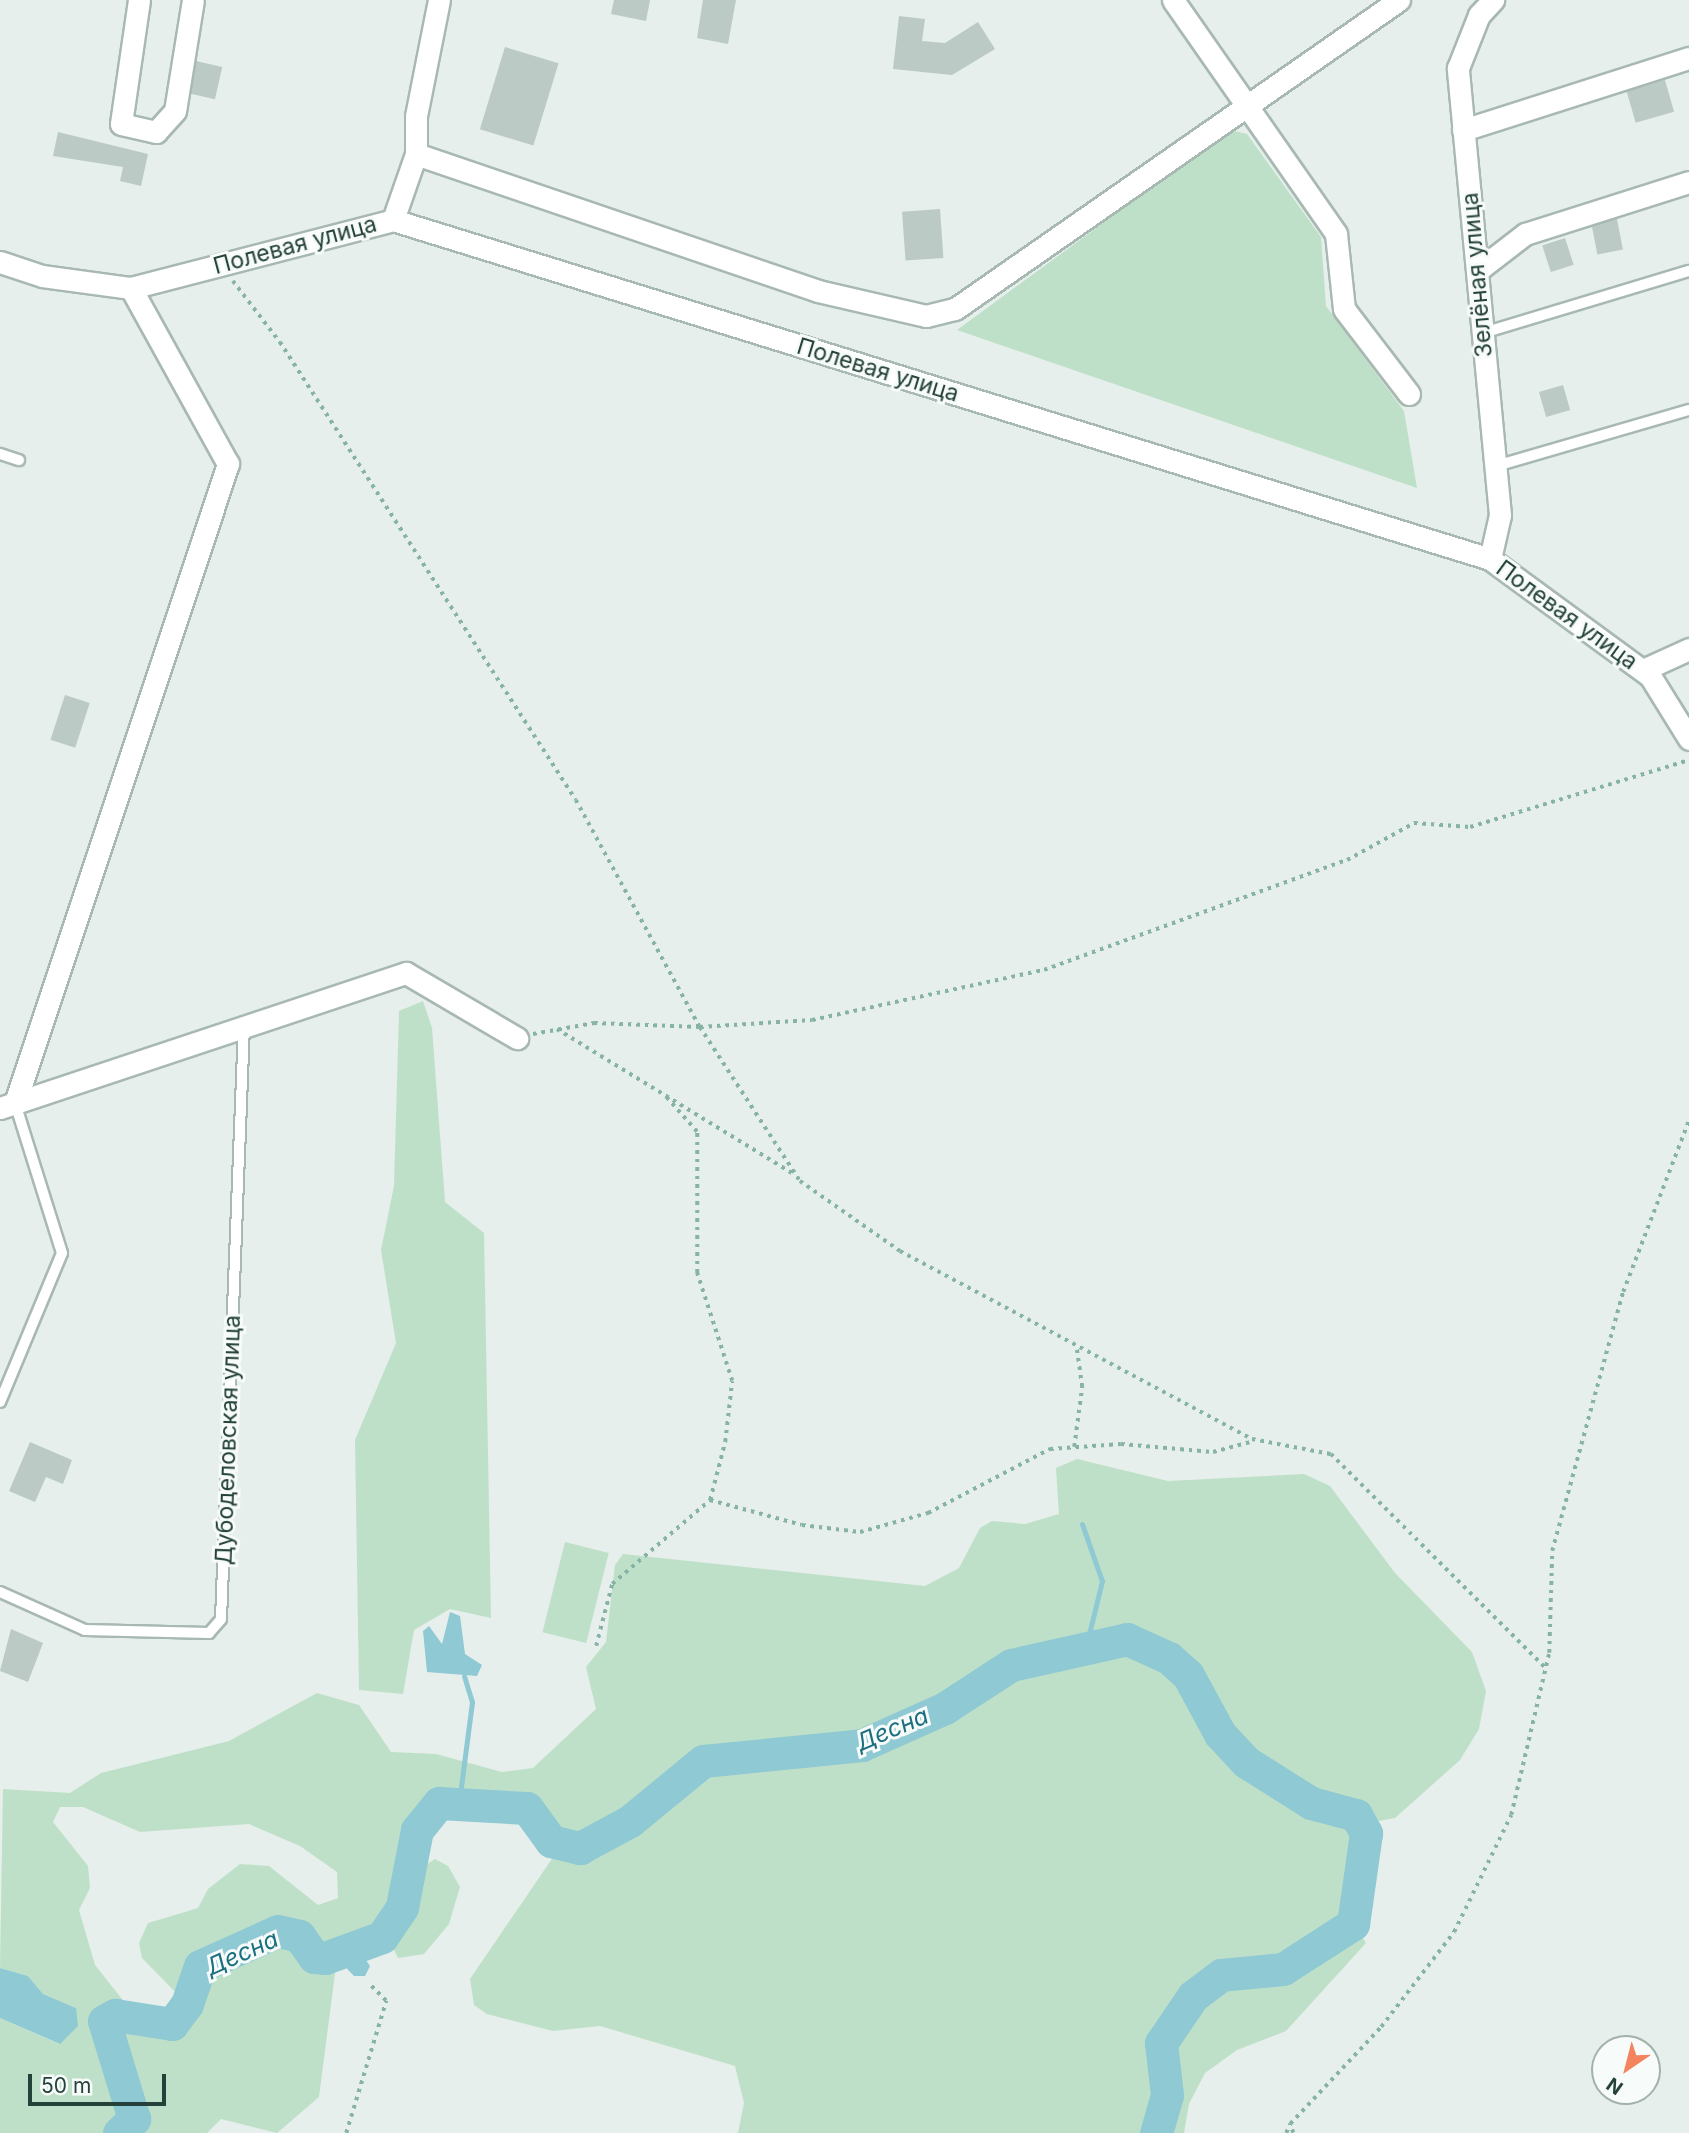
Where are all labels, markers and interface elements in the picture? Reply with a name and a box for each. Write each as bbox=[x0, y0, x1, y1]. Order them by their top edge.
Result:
street label: Зелёная улица bbox=[1456, 191, 1498, 359]
street label: Полевая улица bbox=[210, 210, 380, 280]
street label: Полевая улица bbox=[794, 332, 962, 408]
street label: Полевая улица bbox=[1491, 554, 1643, 676]
street label: Дубоделовская улица bbox=[210, 1315, 246, 1565]
water label: Десна bbox=[851, 1701, 933, 1757]
water label: Десна bbox=[201, 1924, 283, 1982]
north arrow bbox=[1591, 2035, 1661, 2105]
scale bar bbox=[32, 2060, 170, 2104]
text: N bbox=[1602, 2072, 1627, 2100]
text: 50 m bbox=[41, 2073, 91, 2098]

